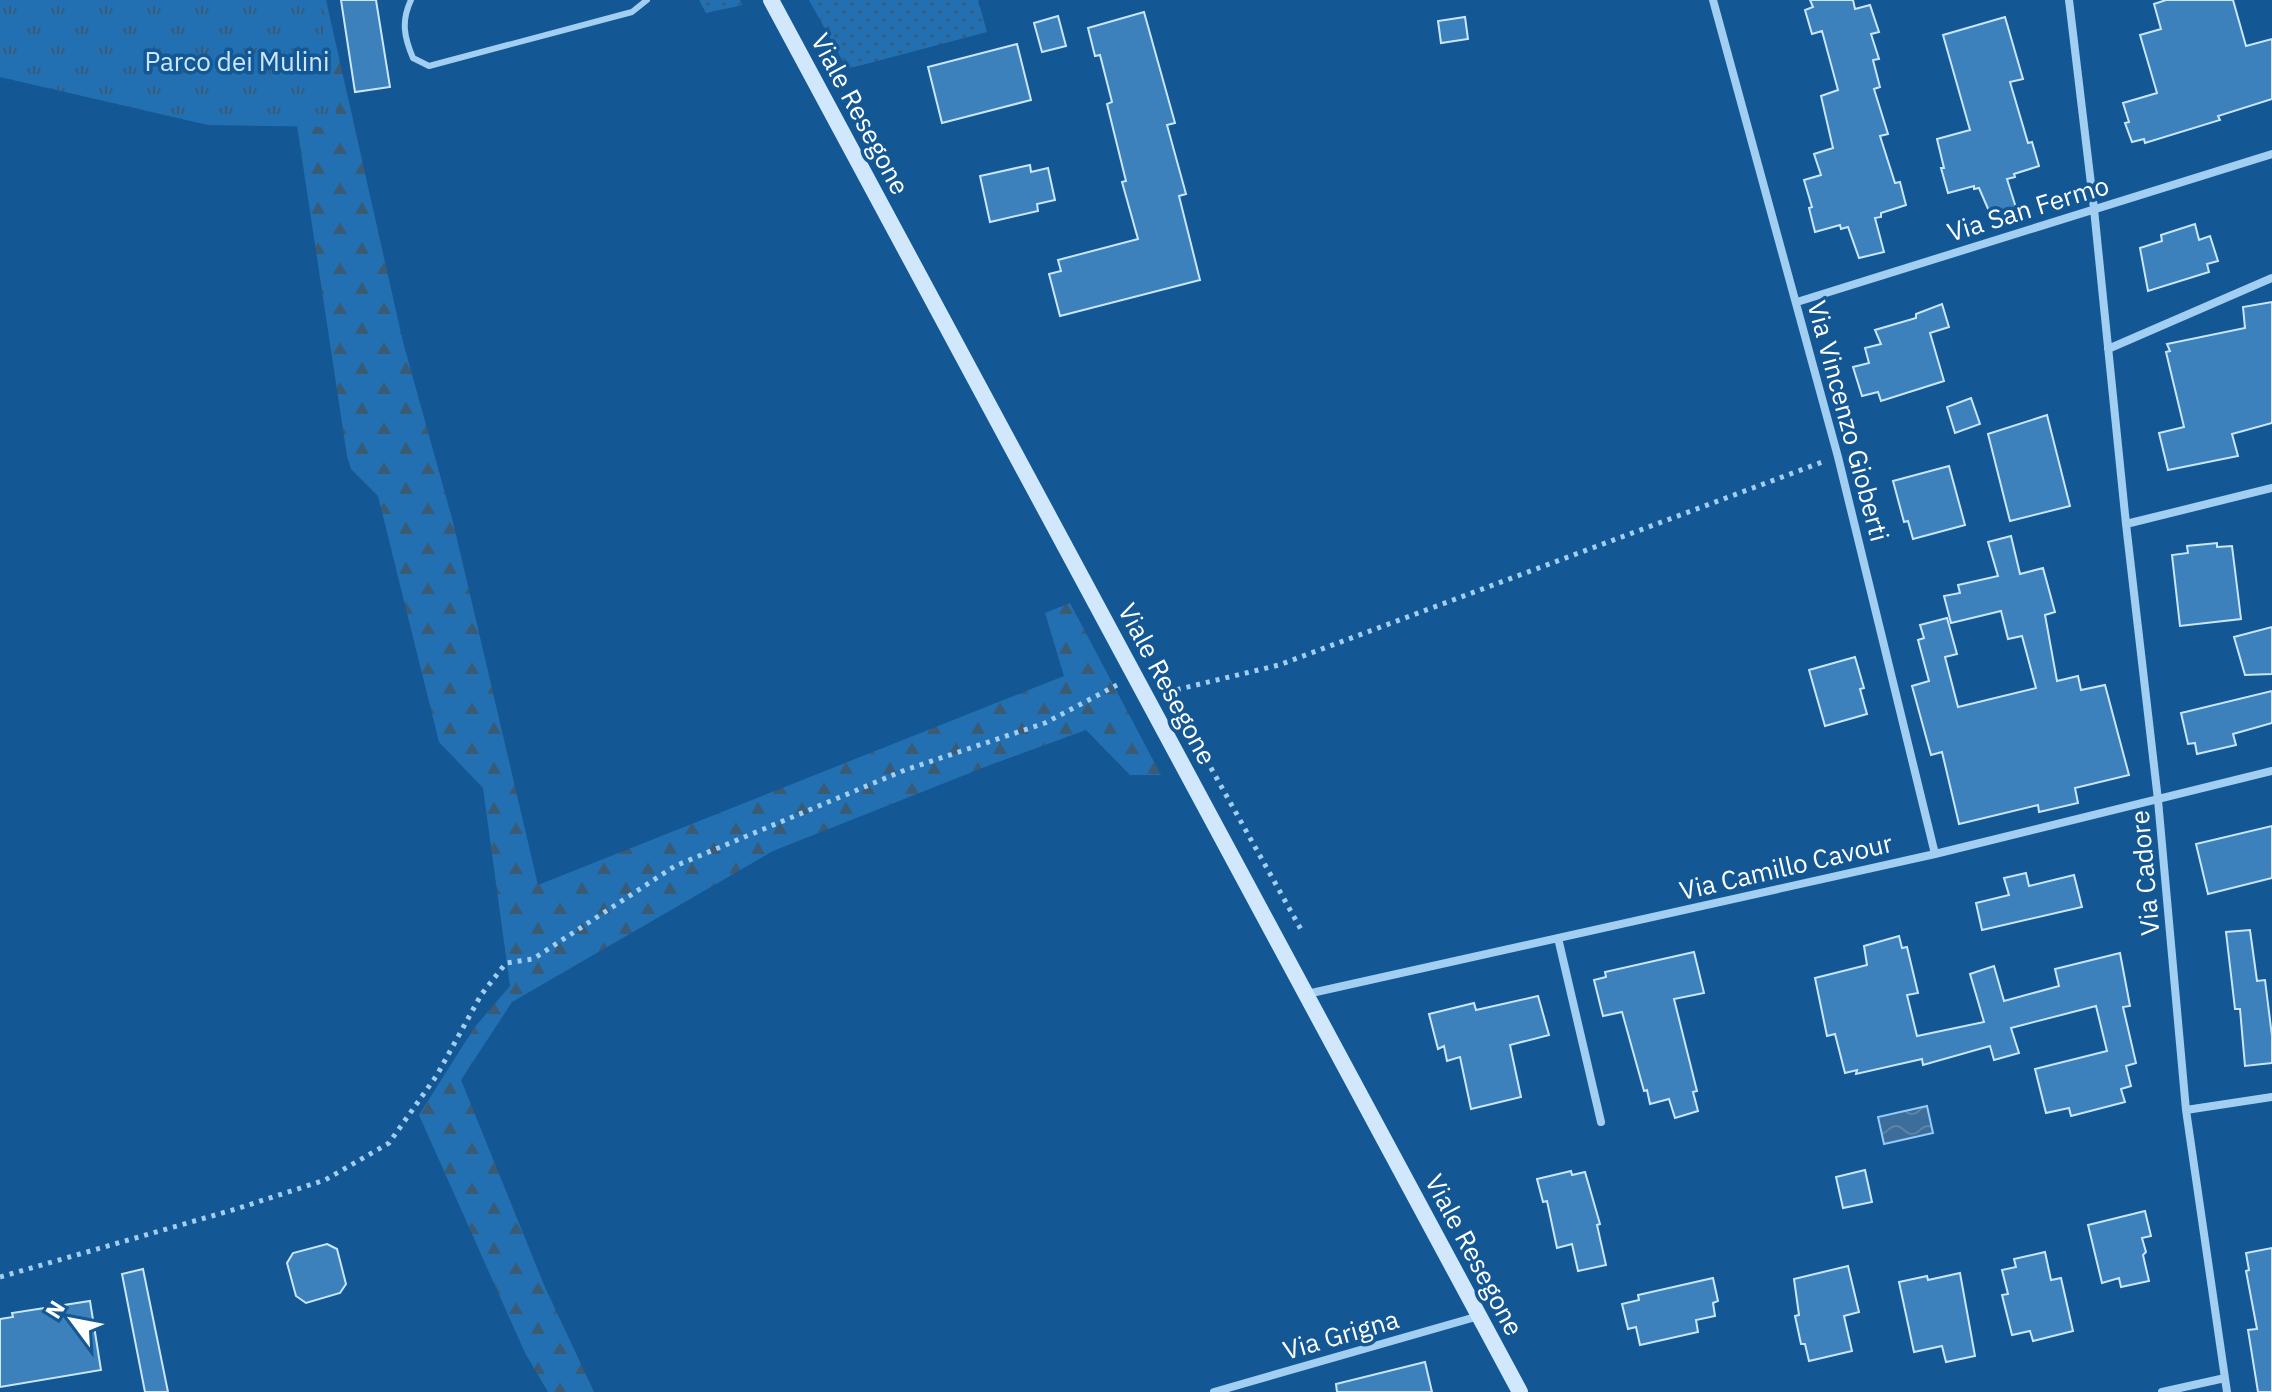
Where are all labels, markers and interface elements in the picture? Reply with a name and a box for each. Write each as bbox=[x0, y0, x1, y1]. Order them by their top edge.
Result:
street label: Viale Resegone bbox=[804, 27, 918, 200]
park label: Parco dei Mulini bbox=[144, 44, 330, 78]
street label: Via San Fermo bbox=[1943, 167, 2113, 249]
street label: Via Vincenzo Gioberti bbox=[1800, 297, 1897, 545]
street label: Viale Resegone bbox=[1111, 597, 1225, 770]
street label: Via Cadore bbox=[2122, 809, 2166, 937]
street label: Via Camillo Cavour bbox=[1676, 825, 1896, 907]
street label: Viale Resegone bbox=[1418, 1168, 1532, 1341]
north arrow bbox=[32, 1280, 112, 1360]
text: N bbox=[38, 1295, 71, 1324]
street label: Via Grigna bbox=[1279, 1301, 1403, 1367]

